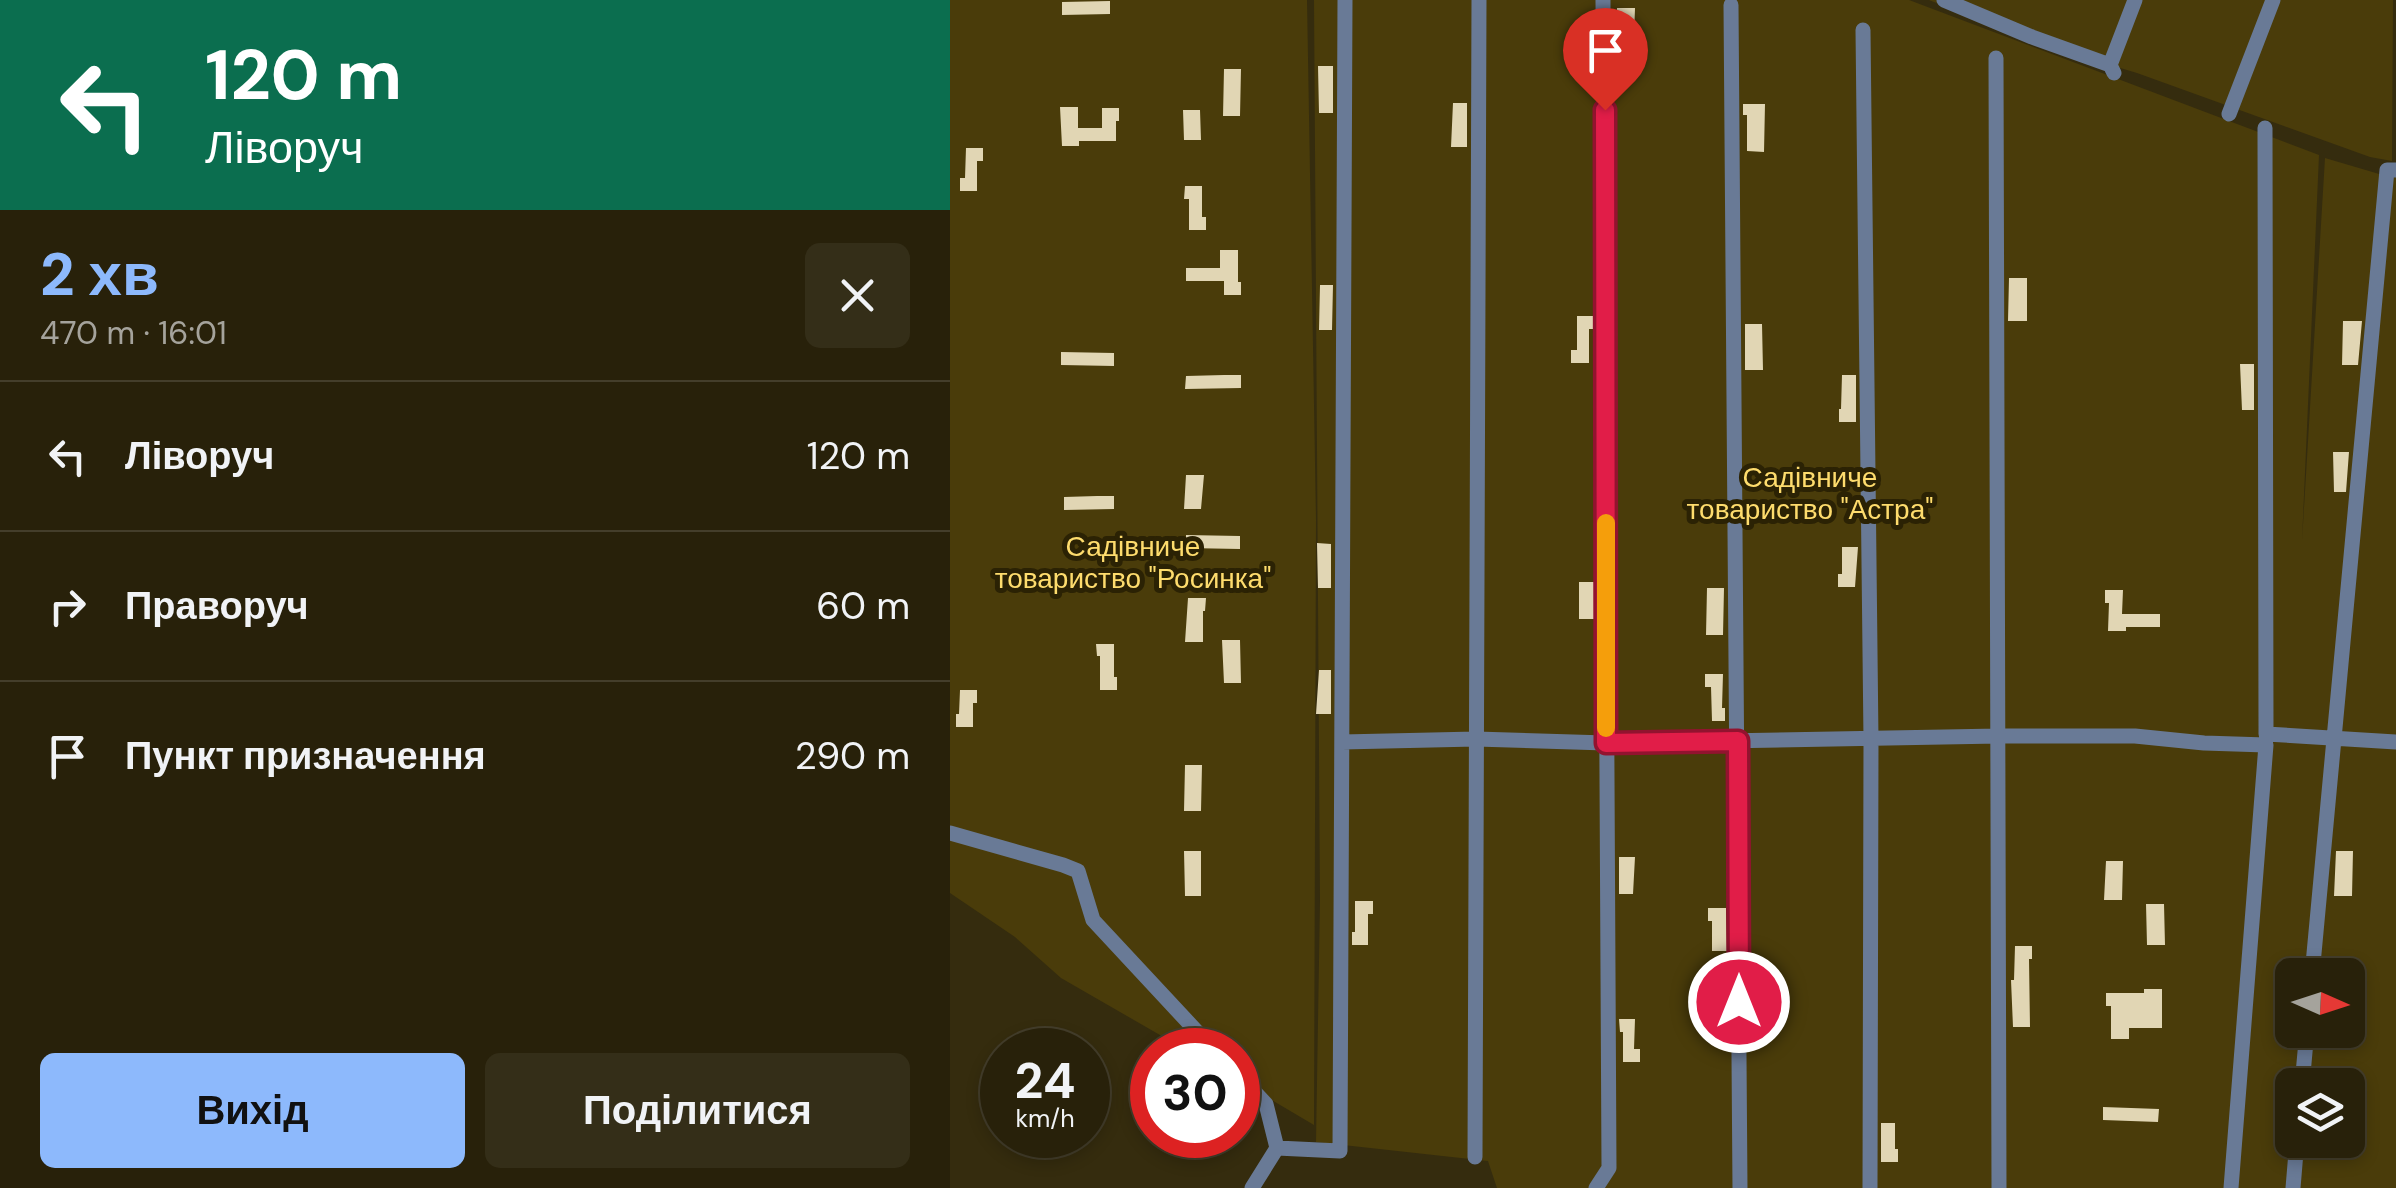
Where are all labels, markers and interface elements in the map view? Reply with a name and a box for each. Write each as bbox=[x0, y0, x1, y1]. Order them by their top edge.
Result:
pin bbox=[1563, 8, 1648, 111]
icon: arrive bbox=[1578, 23, 1633, 78]
text: 120 m bbox=[205, 30, 402, 121]
icon: left bbox=[40, 40, 170, 170]
text: Ліворуч bbox=[205, 118, 363, 177]
text: 2 хв bbox=[40, 235, 159, 314]
button: close bbox=[805, 243, 910, 348]
text: 470 m · 16:01 bbox=[40, 312, 227, 354]
icon: left bbox=[40, 429, 95, 484]
text: Ліворуч bbox=[125, 431, 274, 481]
text: 120 m bbox=[807, 431, 910, 481]
park label: Садівниче товариство "Астра" bbox=[1687, 459, 1933, 528]
park label: Садівниче товариство "Росинка" bbox=[995, 528, 1271, 597]
icon: right bbox=[40, 579, 95, 634]
text: Праворуч bbox=[125, 581, 309, 631]
text: 60 m bbox=[816, 581, 910, 631]
icon: arrive bbox=[40, 729, 95, 784]
text: Пункт призначення bbox=[125, 731, 486, 781]
text: 290 m bbox=[795, 731, 910, 781]
position arrow bbox=[1687, 950, 1791, 1054]
north arrow bbox=[2275, 958, 2365, 1048]
map controls bbox=[2275, 958, 2365, 1158]
speed limit sign: 30 bbox=[1130, 1028, 1260, 1158]
text: 24 bbox=[1015, 1048, 1076, 1114]
button: Вихід bbox=[40, 1053, 465, 1168]
button: Поділитися bbox=[485, 1053, 910, 1168]
button: layers bbox=[2275, 1068, 2365, 1158]
text: km/h bbox=[1015, 1102, 1075, 1135]

